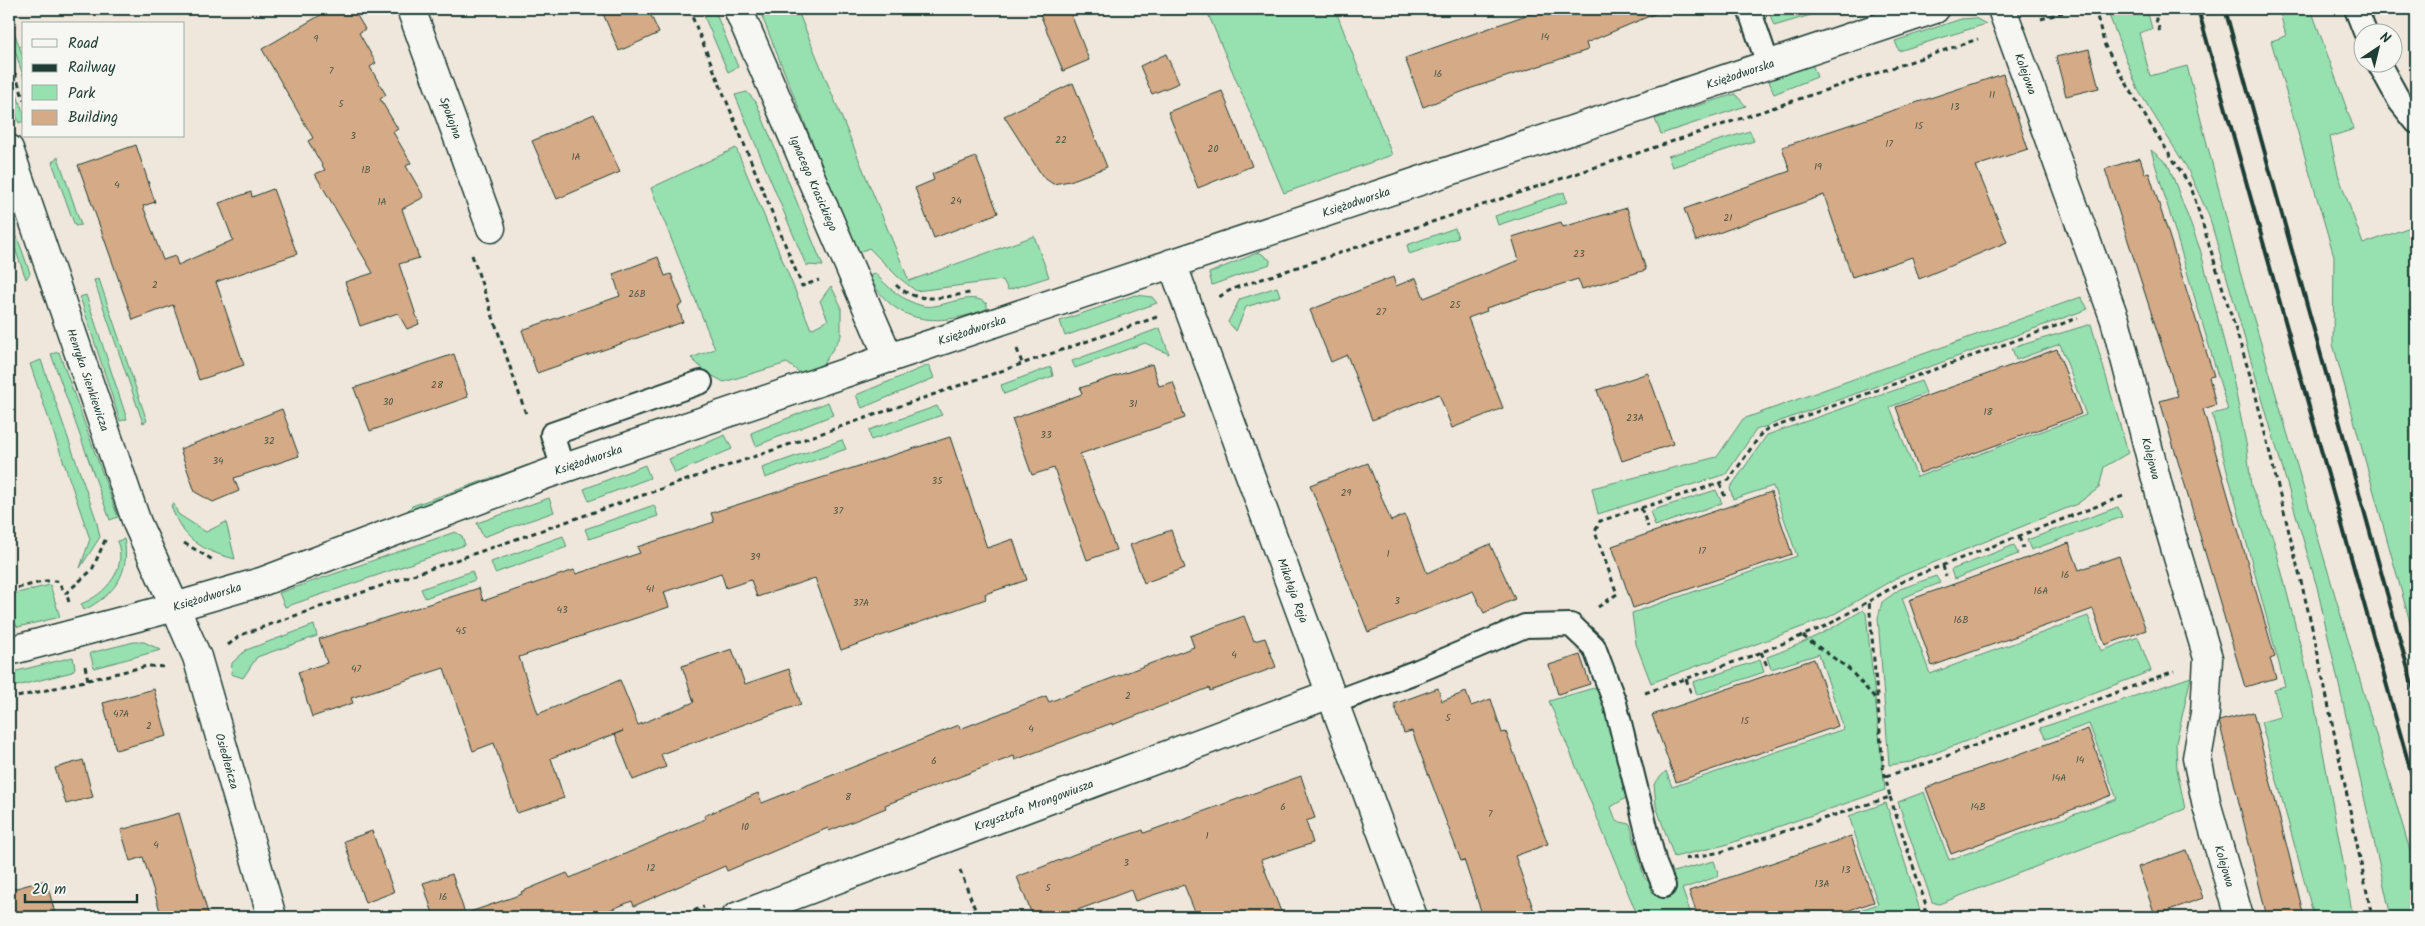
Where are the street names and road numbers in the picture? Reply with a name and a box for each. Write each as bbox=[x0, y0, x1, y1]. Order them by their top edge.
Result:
street label: Kolejowa bbox=[2009, 51, 2042, 98]
street label: Księżodworska bbox=[1704, 54, 1777, 95]
street label: Spokojna bbox=[434, 94, 467, 142]
street label: Ignacego Krasickiego bbox=[784, 132, 842, 235]
street label: Księżodworska bbox=[1320, 182, 1393, 223]
street label: Księżodworska bbox=[935, 310, 1009, 351]
street label: Henryka Sienkiewicza bbox=[61, 326, 114, 434]
street label: Kolejowa bbox=[2136, 435, 2165, 482]
street label: Księżodworska bbox=[552, 440, 625, 481]
street label: Mikołaja Reja bbox=[1272, 555, 1313, 626]
street label: Księżodworska bbox=[171, 578, 244, 617]
street label: Osiedleńcza bbox=[209, 731, 244, 792]
street label: Krzysztofa Mrongowiusza bbox=[971, 774, 1097, 837]
street label: Kolejowa bbox=[2209, 843, 2239, 890]

